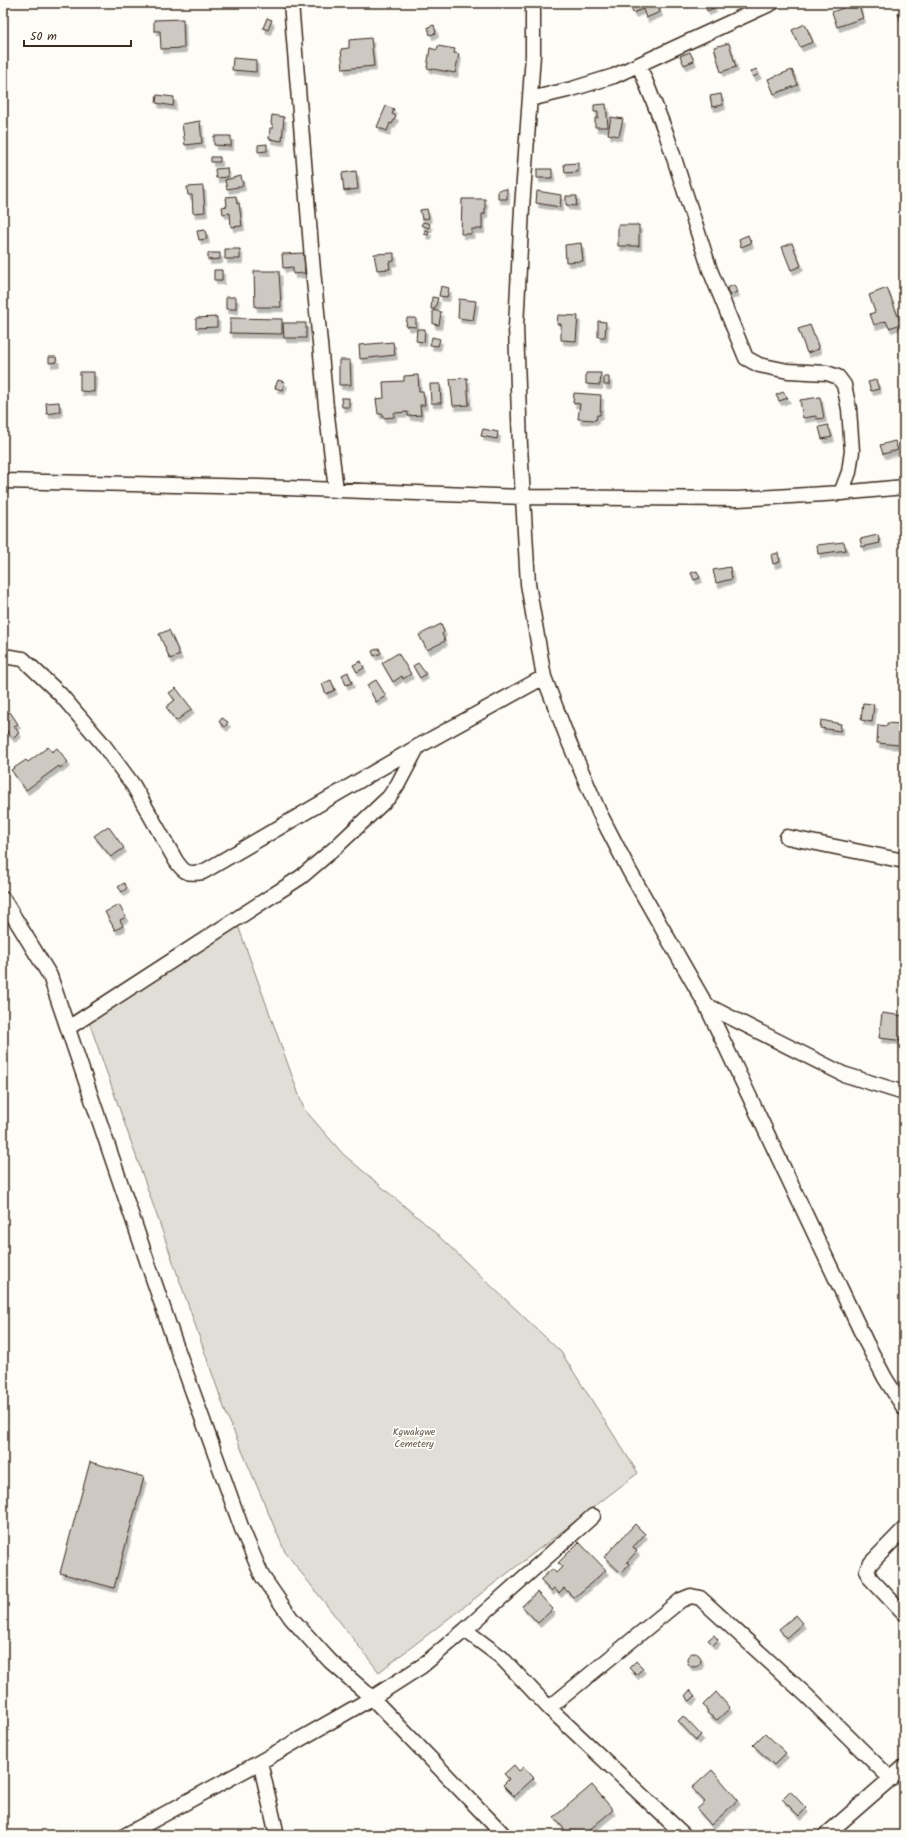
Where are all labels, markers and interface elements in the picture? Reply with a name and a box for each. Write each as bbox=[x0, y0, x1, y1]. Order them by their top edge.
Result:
scale bar bbox=[24, 22, 131, 48]
text: 50 m bbox=[30, 27, 57, 46]
park label: Kgwakgwe Cemetery bbox=[393, 1424, 436, 1452]

